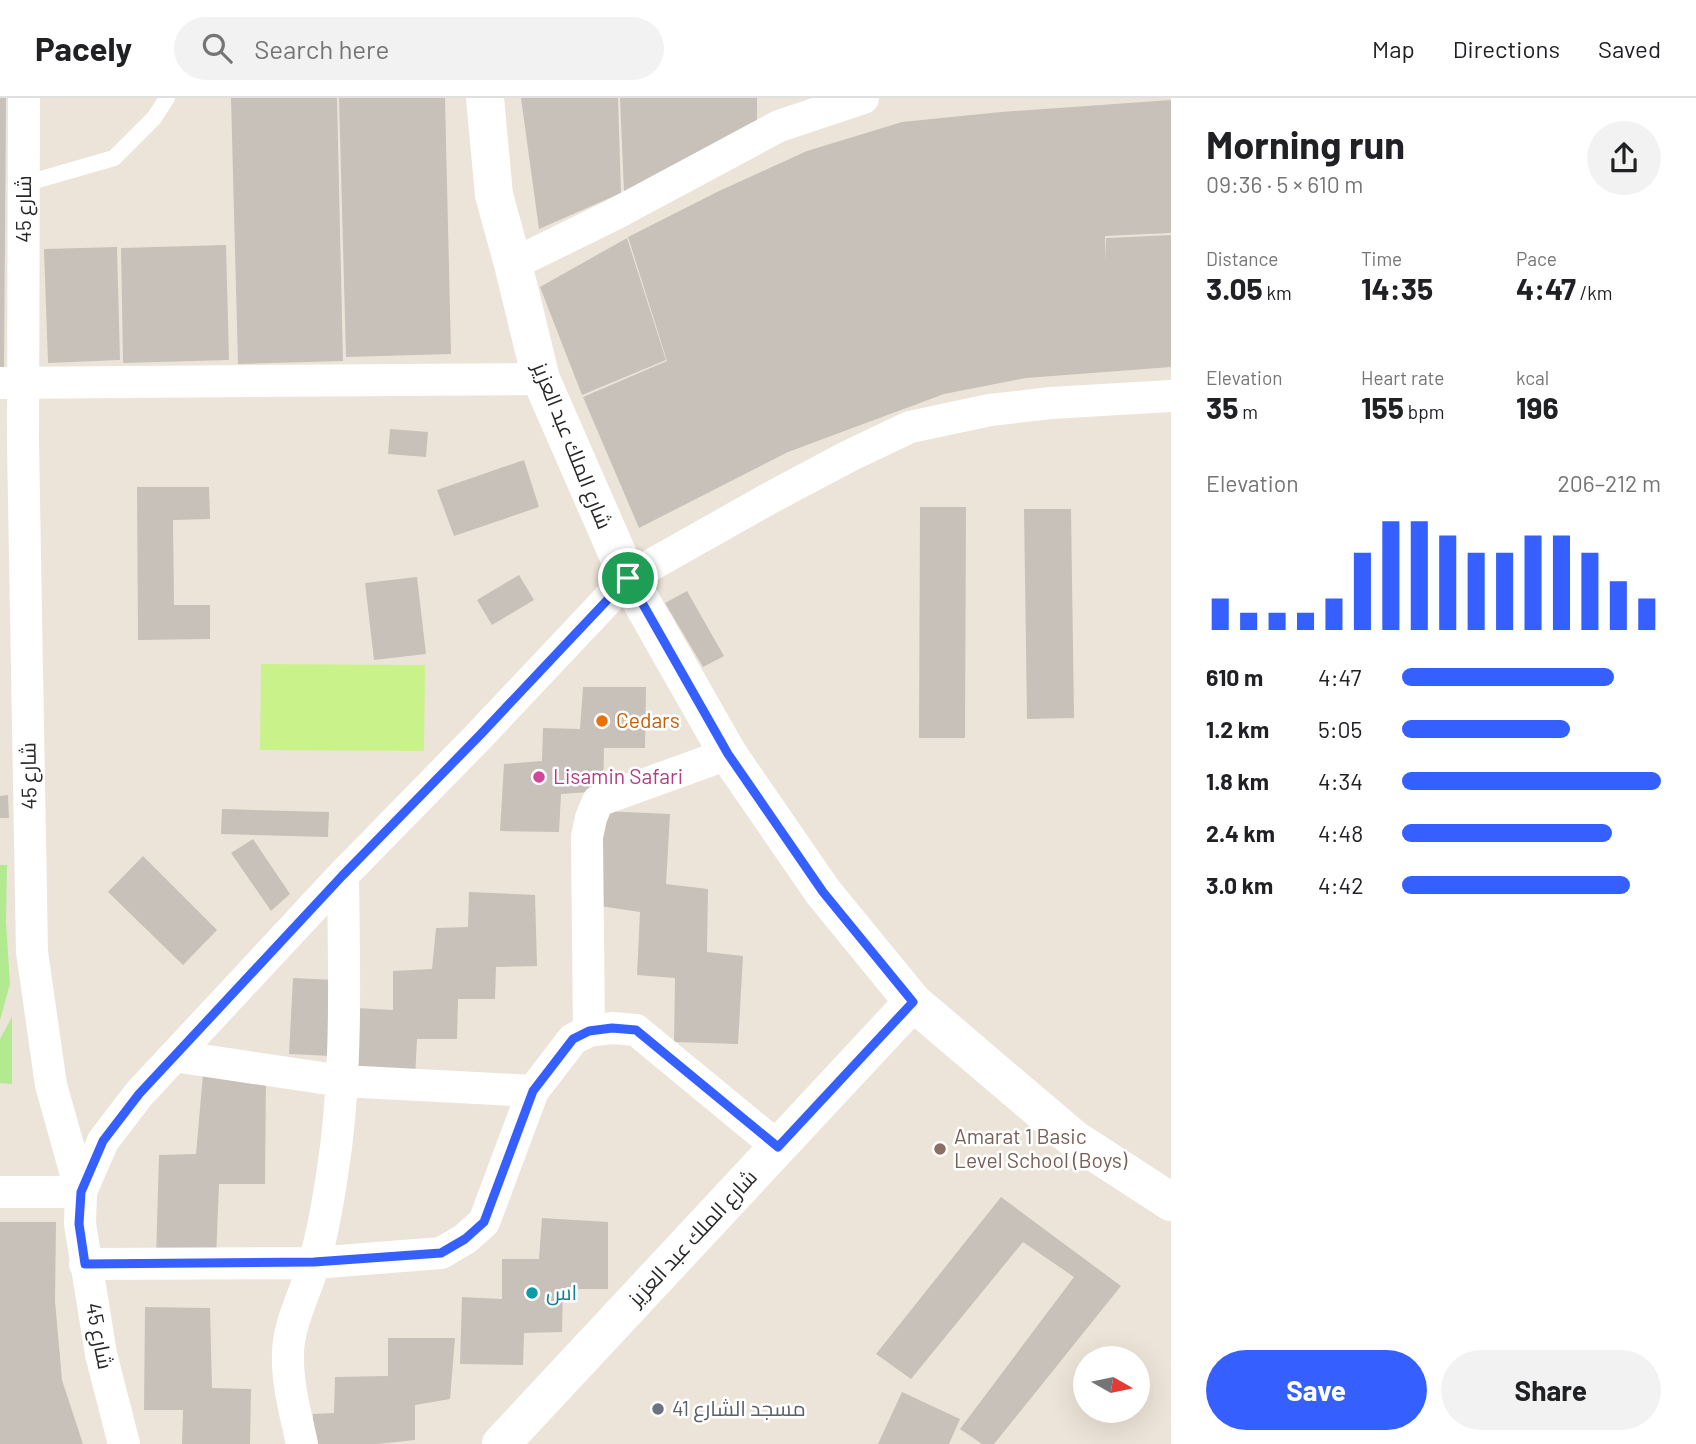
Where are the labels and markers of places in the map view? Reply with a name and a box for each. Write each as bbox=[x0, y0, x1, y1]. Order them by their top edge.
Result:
pin bbox=[598, 548, 658, 608]
place label: Cedars bbox=[616, 707, 680, 732]
marker: Cedars bbox=[594, 713, 610, 729]
place label: Lisamin Safari bbox=[553, 763, 683, 788]
marker: Lisamin Safari bbox=[531, 769, 547, 785]
place label: Amarat 1 Basic Level School (Boys) bbox=[954, 1123, 1128, 1172]
marker: Amarat 1 Basic Level School (Boys) bbox=[932, 1141, 948, 1157]
place label: اس bbox=[546, 1279, 577, 1306]
marker: اس bbox=[524, 1285, 540, 1301]
place label: مسجد الشارع 41 bbox=[672, 1395, 806, 1423]
marker: مسجد الشارع 41 bbox=[650, 1401, 666, 1417]

